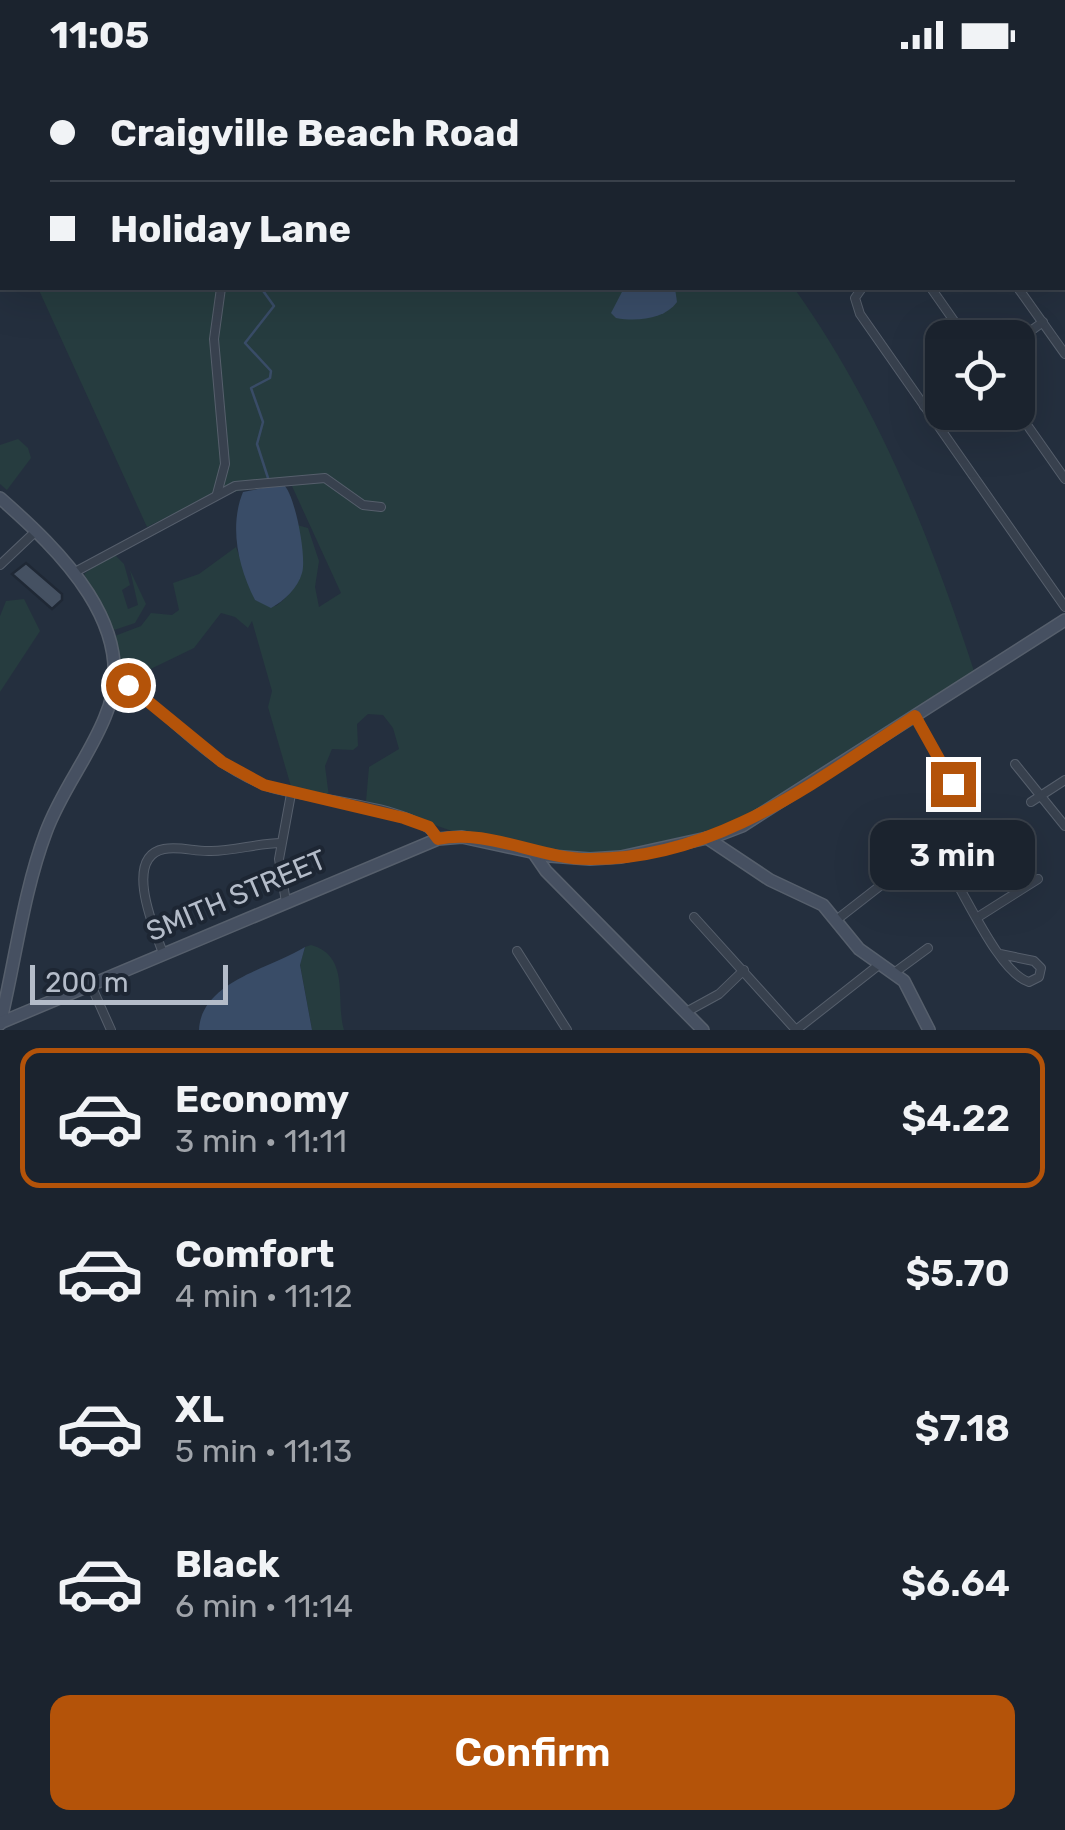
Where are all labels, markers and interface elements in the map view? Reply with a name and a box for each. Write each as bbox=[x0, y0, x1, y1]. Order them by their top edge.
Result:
text: 11:05 bbox=[50, 12, 149, 58]
text: Craigville Beach Road bbox=[110, 110, 519, 156]
text: Holiday Lane bbox=[110, 206, 351, 252]
map controls bbox=[925, 320, 1035, 430]
button: locate bbox=[925, 320, 1035, 430]
route start bbox=[106, 663, 151, 708]
route end bbox=[931, 762, 976, 807]
callout: 3 min bbox=[870, 819, 1036, 889]
text: 3 min bbox=[910, 836, 995, 874]
street label: SMITH STREET bbox=[141, 843, 331, 948]
scale bar bbox=[30, 960, 228, 1004]
text: 200 m bbox=[45, 966, 129, 999]
icon: car bbox=[55, 1073, 145, 1163]
text: Economy bbox=[175, 1076, 349, 1122]
text: $4.22 bbox=[901, 1095, 1010, 1141]
text: 3 min · 11:11 bbox=[175, 1122, 347, 1160]
icon: car bbox=[55, 1228, 145, 1318]
text: Comfort bbox=[175, 1231, 334, 1277]
text: $5.70 bbox=[905, 1250, 1010, 1296]
text: 4 min · 11:12 bbox=[175, 1277, 353, 1315]
icon: car bbox=[55, 1383, 145, 1473]
text: XL bbox=[175, 1386, 224, 1432]
text: $7.18 bbox=[915, 1405, 1010, 1451]
text: 5 min · 11:13 bbox=[175, 1432, 352, 1470]
icon: car bbox=[55, 1538, 145, 1628]
text: Black bbox=[175, 1541, 280, 1587]
text: $6.64 bbox=[901, 1560, 1010, 1606]
text: 6 min · 11:14 bbox=[175, 1587, 353, 1625]
button: Confirm bbox=[50, 1695, 1015, 1810]

